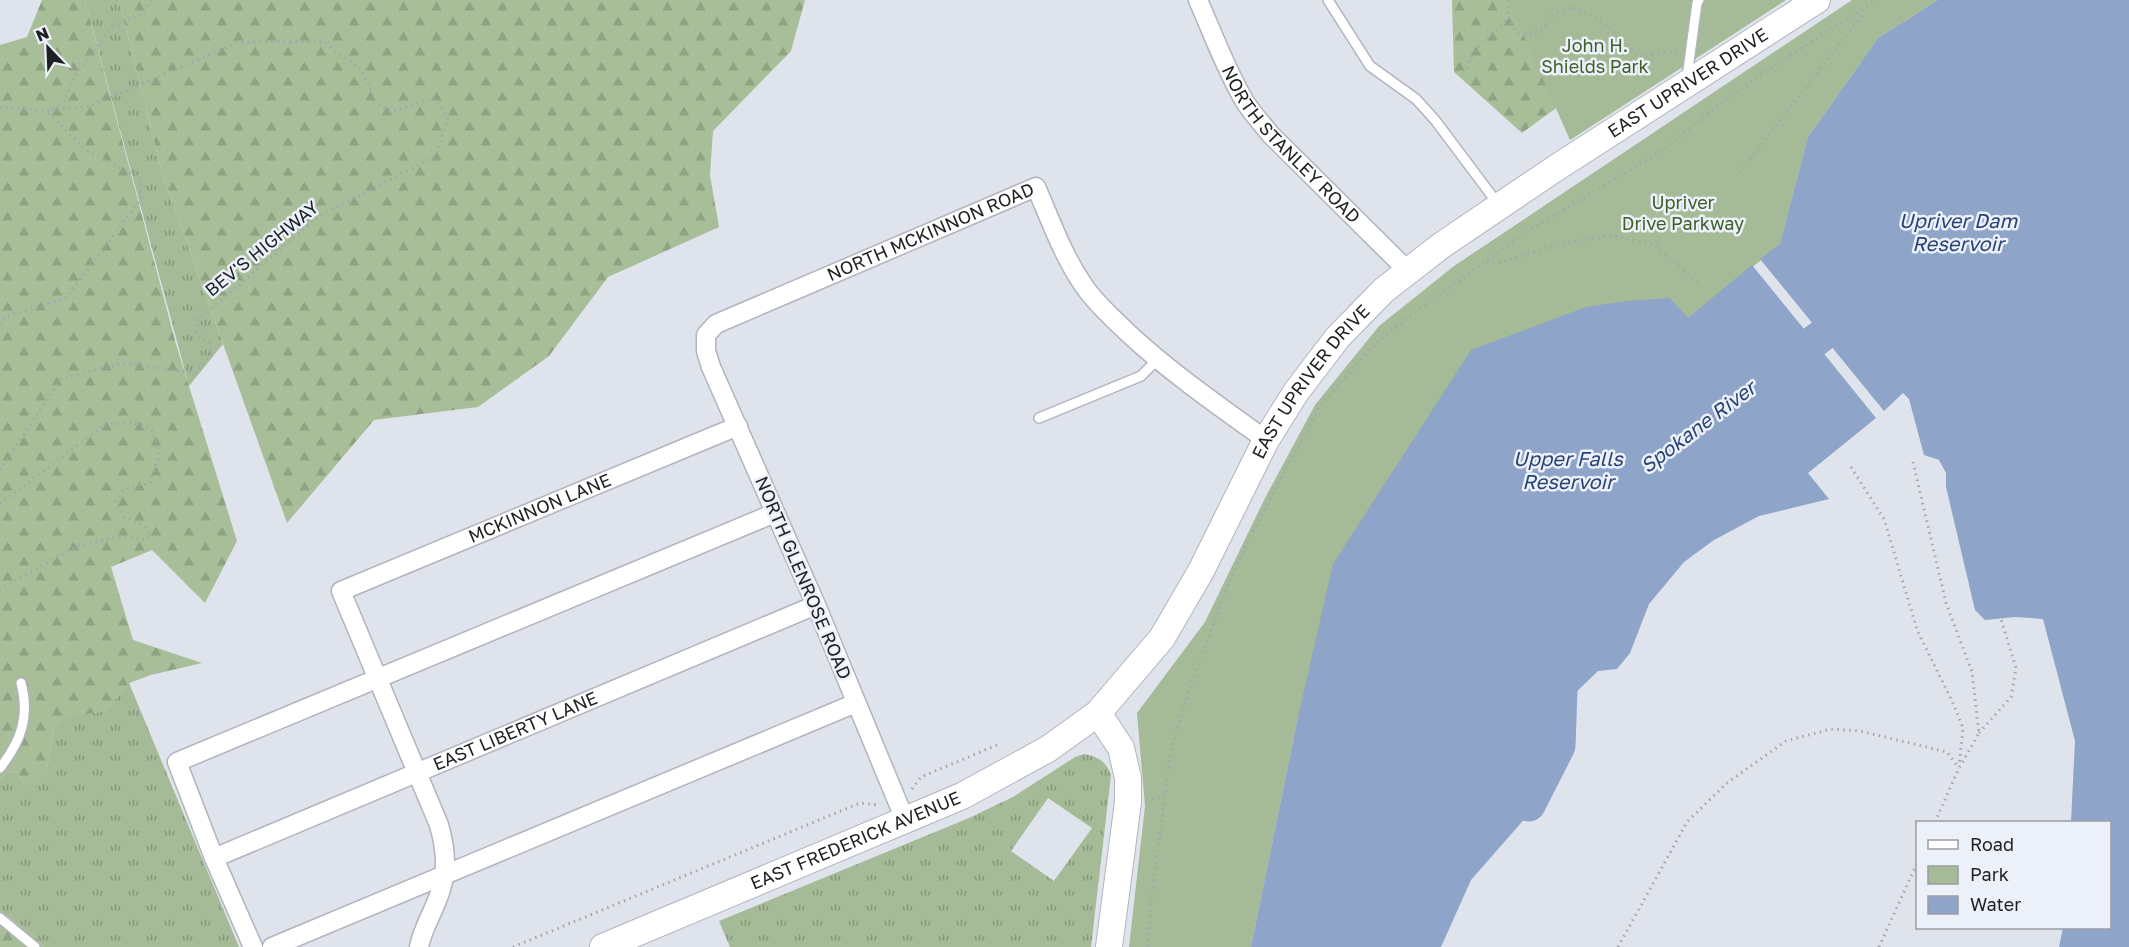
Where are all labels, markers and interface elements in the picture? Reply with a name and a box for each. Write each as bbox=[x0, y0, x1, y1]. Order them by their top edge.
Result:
north arrow bbox=[18, 18, 78, 78]
text: N bbox=[33, 23, 52, 46]
street label: EAST UPRIVER DRIVE bbox=[1603, 23, 1772, 142]
park label: John H. Shields Park bbox=[1541, 34, 1649, 77]
street label: NORTH STANLEY ROAD bbox=[1218, 62, 1365, 227]
street label: NORTH MCKINNON ROAD bbox=[823, 177, 1037, 285]
park label: Upriver Drive Parkway bbox=[1622, 191, 1744, 234]
street label: BEV'S HIGHWAY bbox=[200, 195, 323, 301]
water label: Upriver Dam Reservoir bbox=[1899, 208, 2018, 255]
street label: EAST UPRIVER DRIVE bbox=[1247, 299, 1374, 462]
water label: Spokane River bbox=[1635, 373, 1762, 477]
water label: Upper Falls Reservoir bbox=[1513, 446, 1624, 493]
street label: MCKINNON LANE bbox=[465, 468, 614, 547]
street label: NORTH GLENROSE ROAD bbox=[751, 473, 857, 682]
street label: EAST LIBERTY LANE bbox=[430, 686, 601, 775]
street label: EAST FREDERICK AVENUE bbox=[747, 786, 964, 894]
legend bbox=[1916, 821, 2111, 929]
text: Road bbox=[1970, 833, 2014, 855]
text: Park bbox=[1970, 863, 2009, 885]
text: Water bbox=[1970, 893, 2021, 915]

